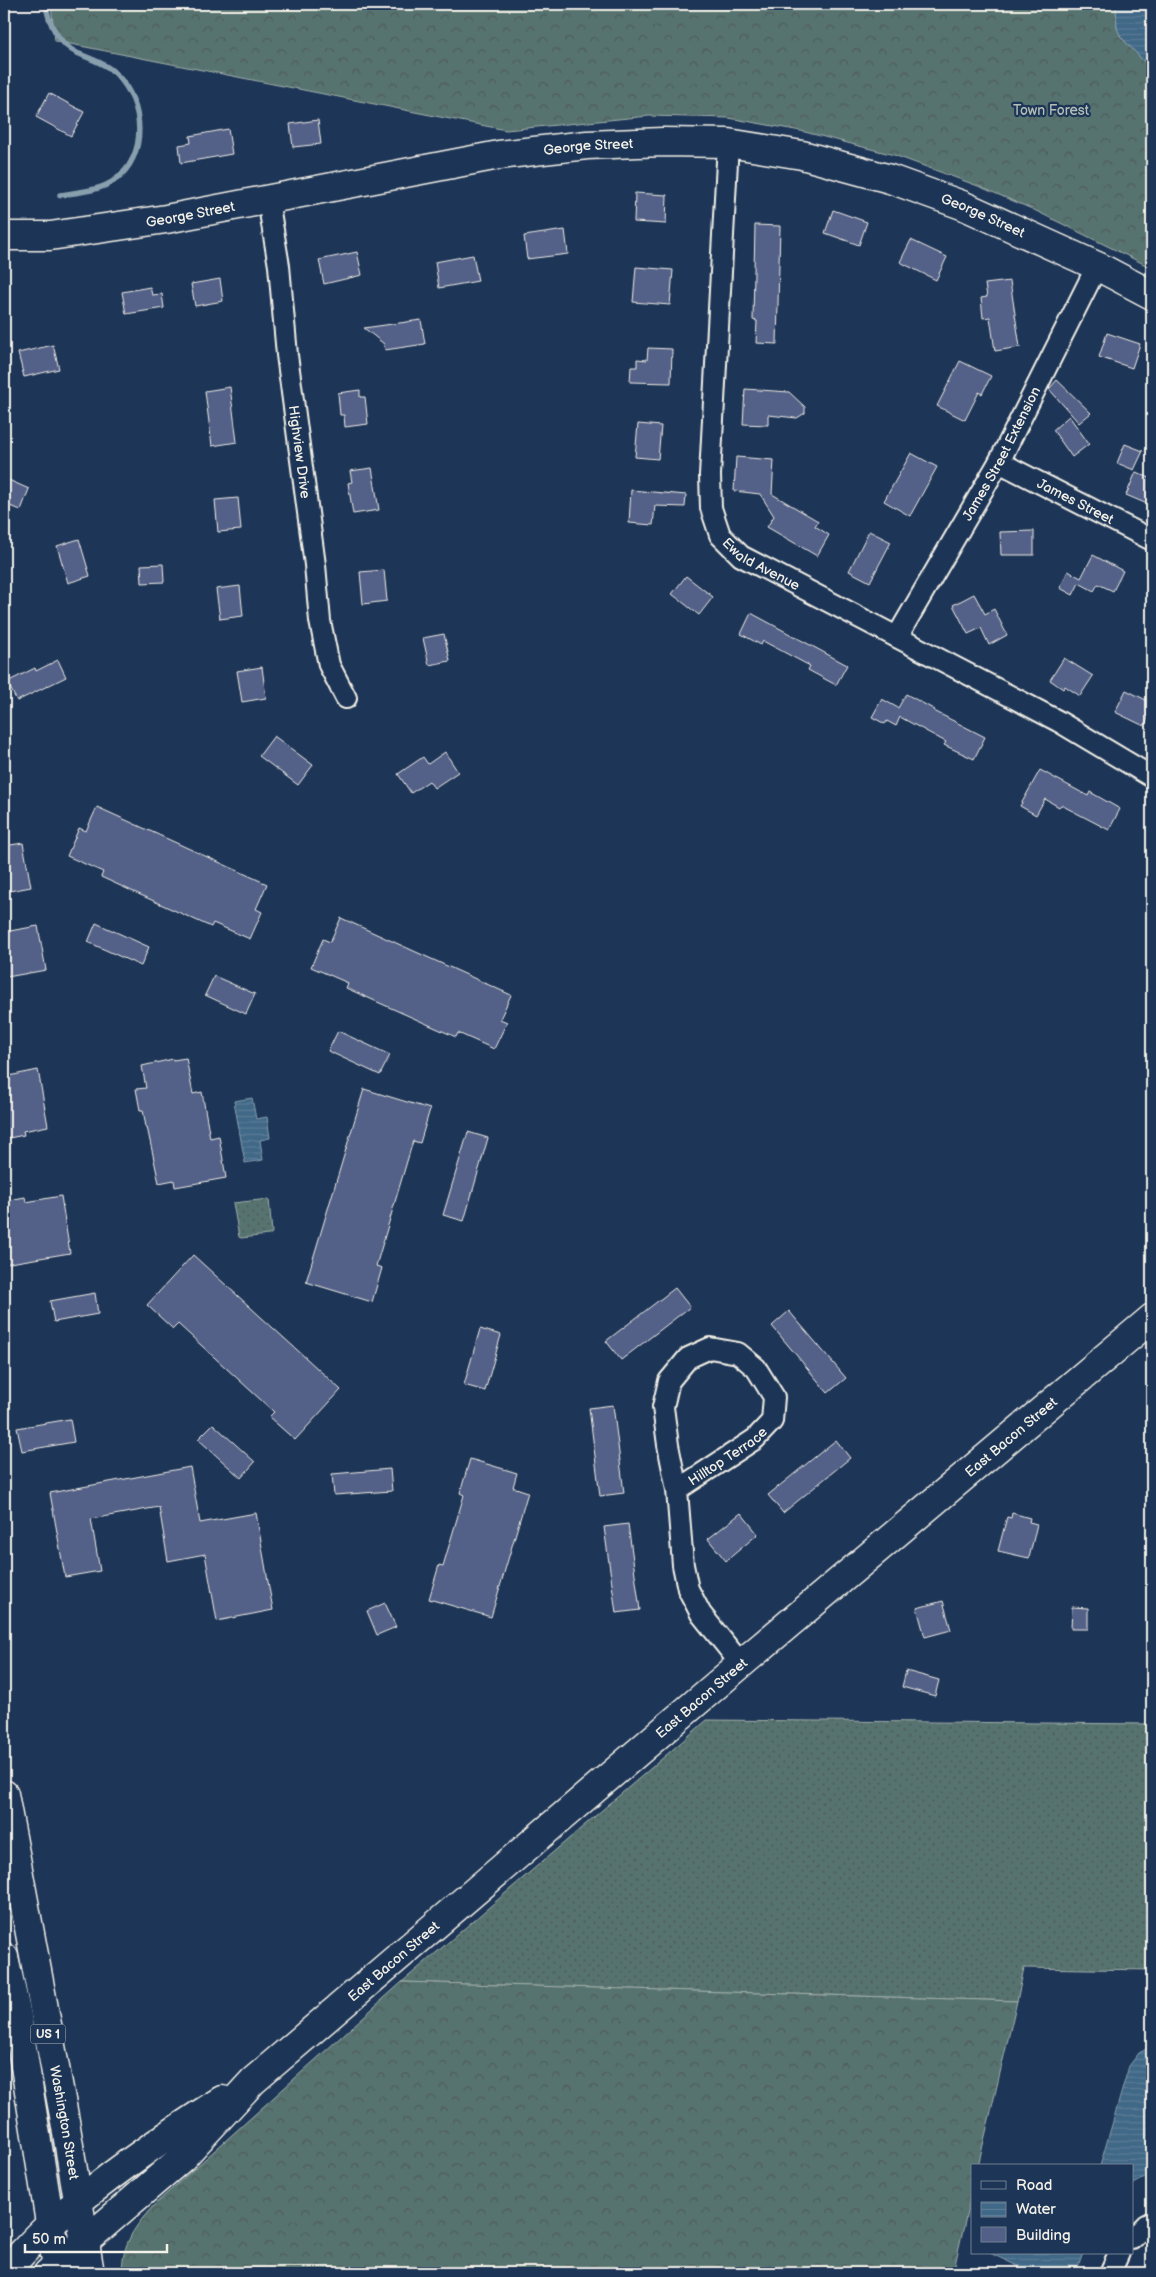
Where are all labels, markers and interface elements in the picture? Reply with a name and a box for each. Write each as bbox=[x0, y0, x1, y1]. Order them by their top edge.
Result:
park label: Town Forest bbox=[1013, 102, 1090, 119]
street label: George Street bbox=[542, 135, 634, 158]
street label: George Street bbox=[939, 190, 1028, 241]
street label: George Street bbox=[145, 197, 237, 230]
street label: James Street Extension bbox=[958, 384, 1044, 524]
street label: Highview Drive bbox=[285, 404, 315, 499]
street label: James Street bbox=[1034, 474, 1117, 528]
street label: Ewald Avenue bbox=[719, 534, 803, 594]
street label: East Bacon Street bbox=[961, 1393, 1061, 1480]
street label: Hilltop Terrace bbox=[685, 1423, 771, 1489]
street label: East Bacon Street bbox=[652, 1654, 751, 1742]
street label: East Bacon Street bbox=[344, 1917, 443, 2005]
road number: US 1 bbox=[30, 2025, 66, 2044]
street label: Washington Street bbox=[46, 2064, 83, 2181]
legend bbox=[971, 2164, 1134, 2254]
text: Road bbox=[1016, 2176, 1052, 2195]
text: Water bbox=[1016, 2200, 1056, 2219]
scale bar bbox=[25, 2222, 168, 2254]
text: Building bbox=[1016, 2226, 1071, 2245]
text: 50 m bbox=[32, 2230, 66, 2249]

